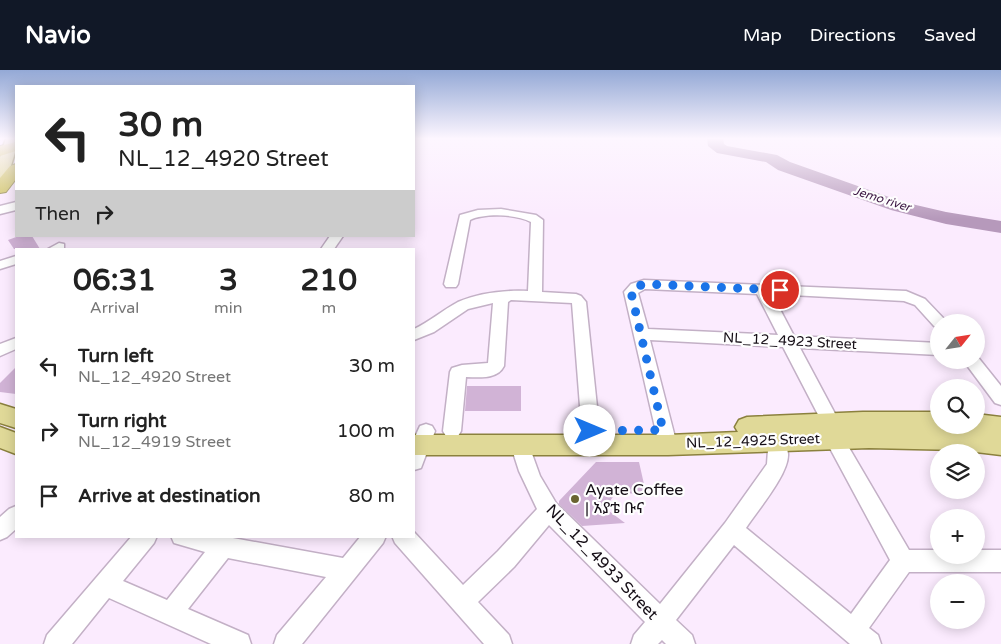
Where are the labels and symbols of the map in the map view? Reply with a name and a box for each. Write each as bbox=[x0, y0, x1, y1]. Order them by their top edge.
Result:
water label: Jemo river bbox=[852, 184, 914, 215]
pin bbox=[759, 269, 801, 311]
north arrow bbox=[930, 314, 985, 369]
street label: NL_12_4923 Street bbox=[723, 329, 858, 353]
position arrow bbox=[563, 404, 615, 456]
street label: NL_12_4925 Street bbox=[686, 430, 821, 452]
place label: Ayate Coffee | አያቴ ቡና bbox=[585, 480, 683, 518]
marker: Ayate Coffee | አያቴ ቡና bbox=[569, 493, 581, 505]
street label: NL_12_4933 Street bbox=[542, 500, 662, 624]

